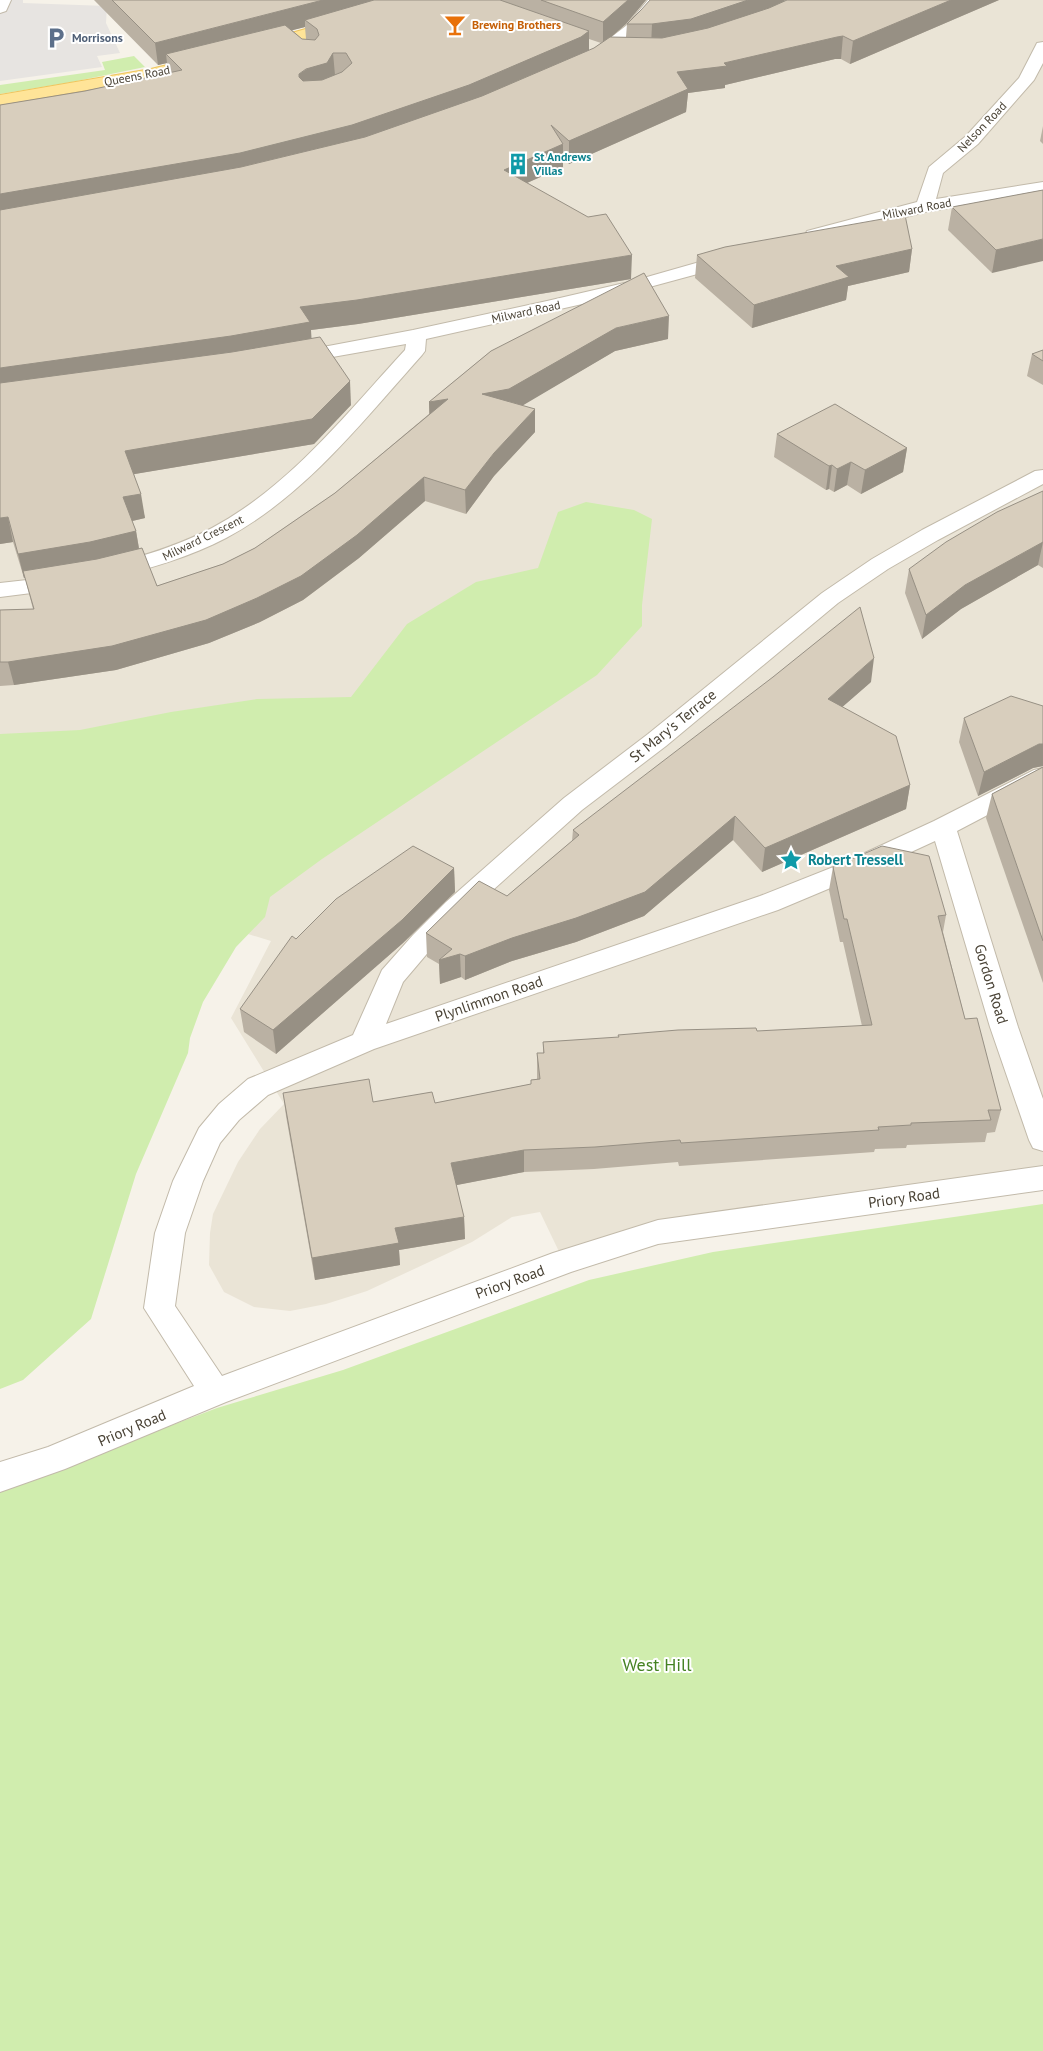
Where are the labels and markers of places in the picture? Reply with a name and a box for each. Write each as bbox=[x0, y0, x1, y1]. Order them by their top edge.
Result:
bar icon: Brewing Brothers bbox=[442, 12, 468, 38]
place label: Brewing Brothers bbox=[472, 17, 561, 32]
parking icon: Morrisons bbox=[43, 25, 69, 51]
place label: Morrisons bbox=[72, 30, 123, 45]
place label: St Andrews Villas bbox=[533, 149, 591, 178]
building icon: St Andrews Villas bbox=[505, 151, 531, 177]
place icon: Robert Tressell bbox=[778, 847, 804, 873]
place label: Robert Tressell bbox=[808, 850, 904, 869]

